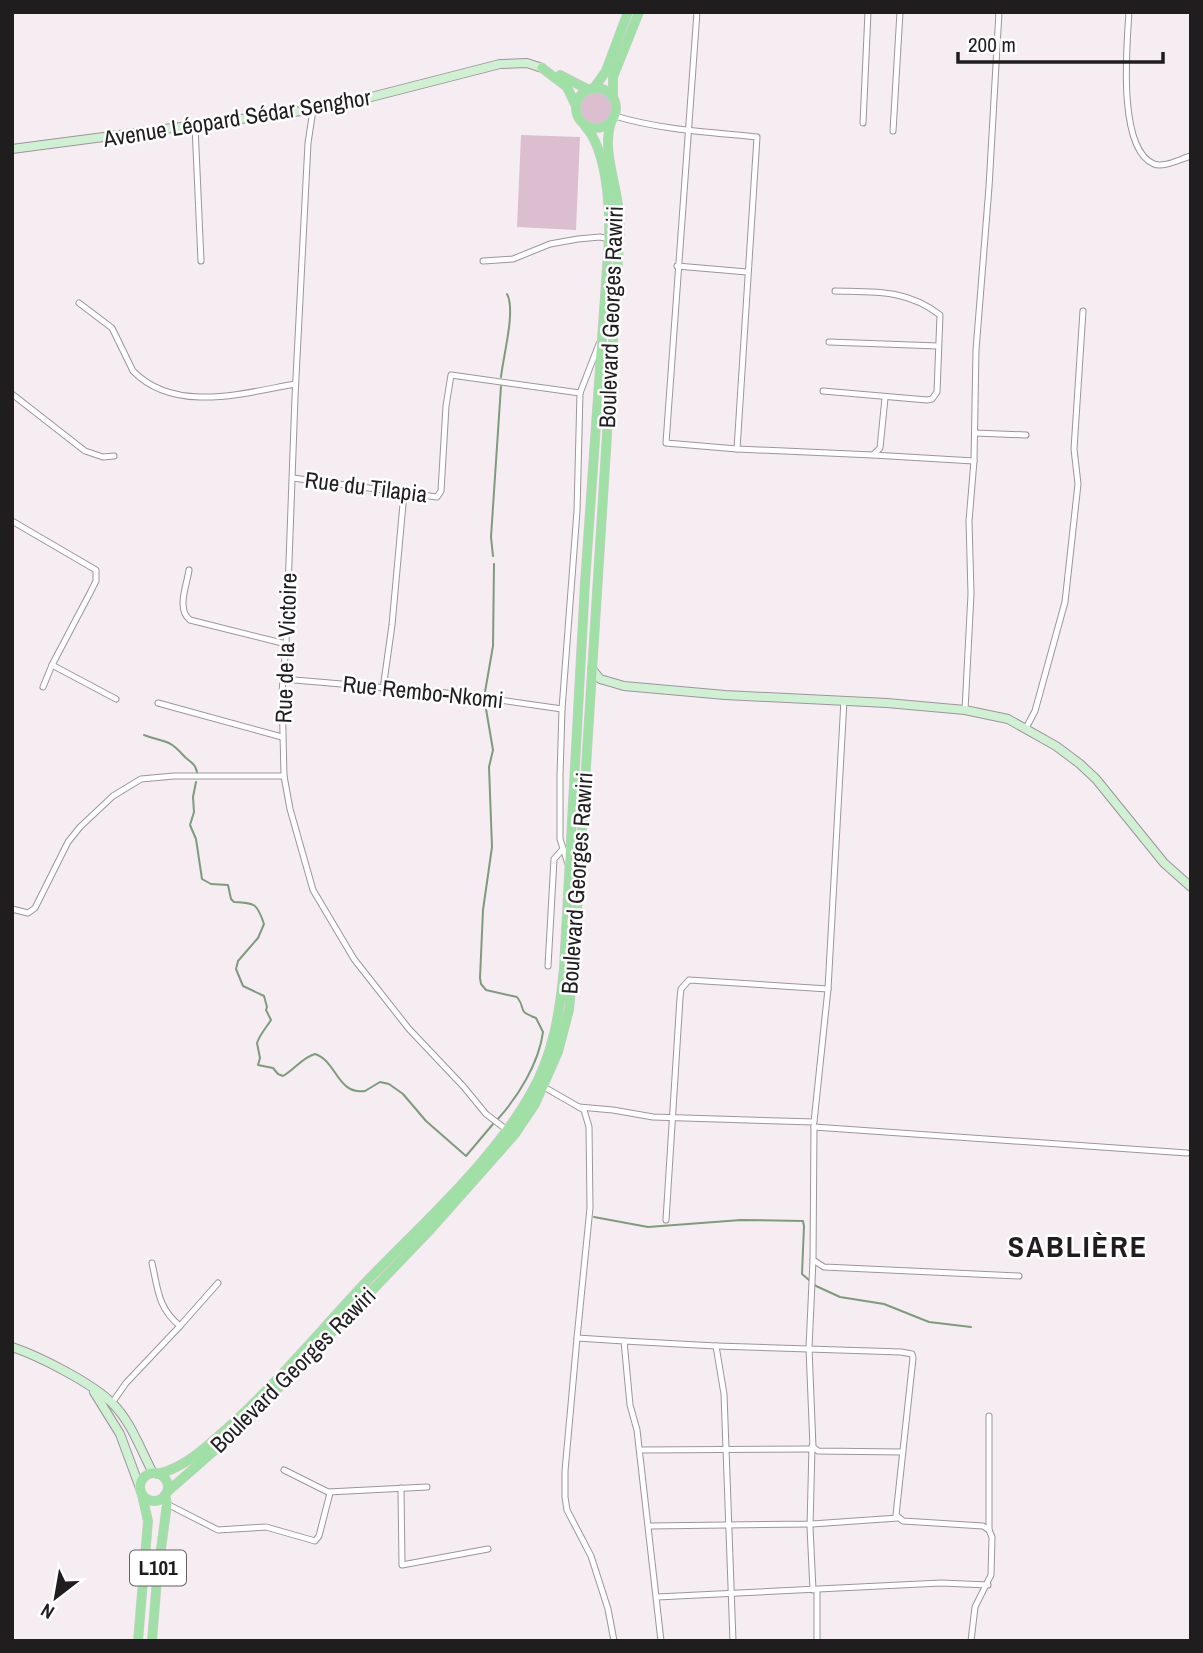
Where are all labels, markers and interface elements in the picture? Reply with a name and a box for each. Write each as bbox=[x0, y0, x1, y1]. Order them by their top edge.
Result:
scale bar bbox=[958, 21, 1163, 65]
text: 200 m bbox=[968, 30, 1016, 59]
street label: Avenue Léopard Sédar Senghor bbox=[100, 81, 373, 154]
street label: Boulevard Georges Rawiri bbox=[591, 205, 630, 429]
street label: Rue du Tilapia bbox=[303, 464, 429, 509]
street label: Rue de la Victoire bbox=[267, 572, 304, 724]
street label: Rue Rembo-Nkomi bbox=[341, 668, 505, 715]
street label: Boulevard Georges Rawiri bbox=[553, 771, 600, 995]
district label: SABLIÈRE bbox=[1008, 1226, 1148, 1266]
street label: Boulevard Georges Rawiri bbox=[203, 1280, 382, 1459]
road number: L101 bbox=[130, 1550, 186, 1586]
north arrow bbox=[21, 1562, 91, 1632]
text: N bbox=[36, 1598, 59, 1626]

